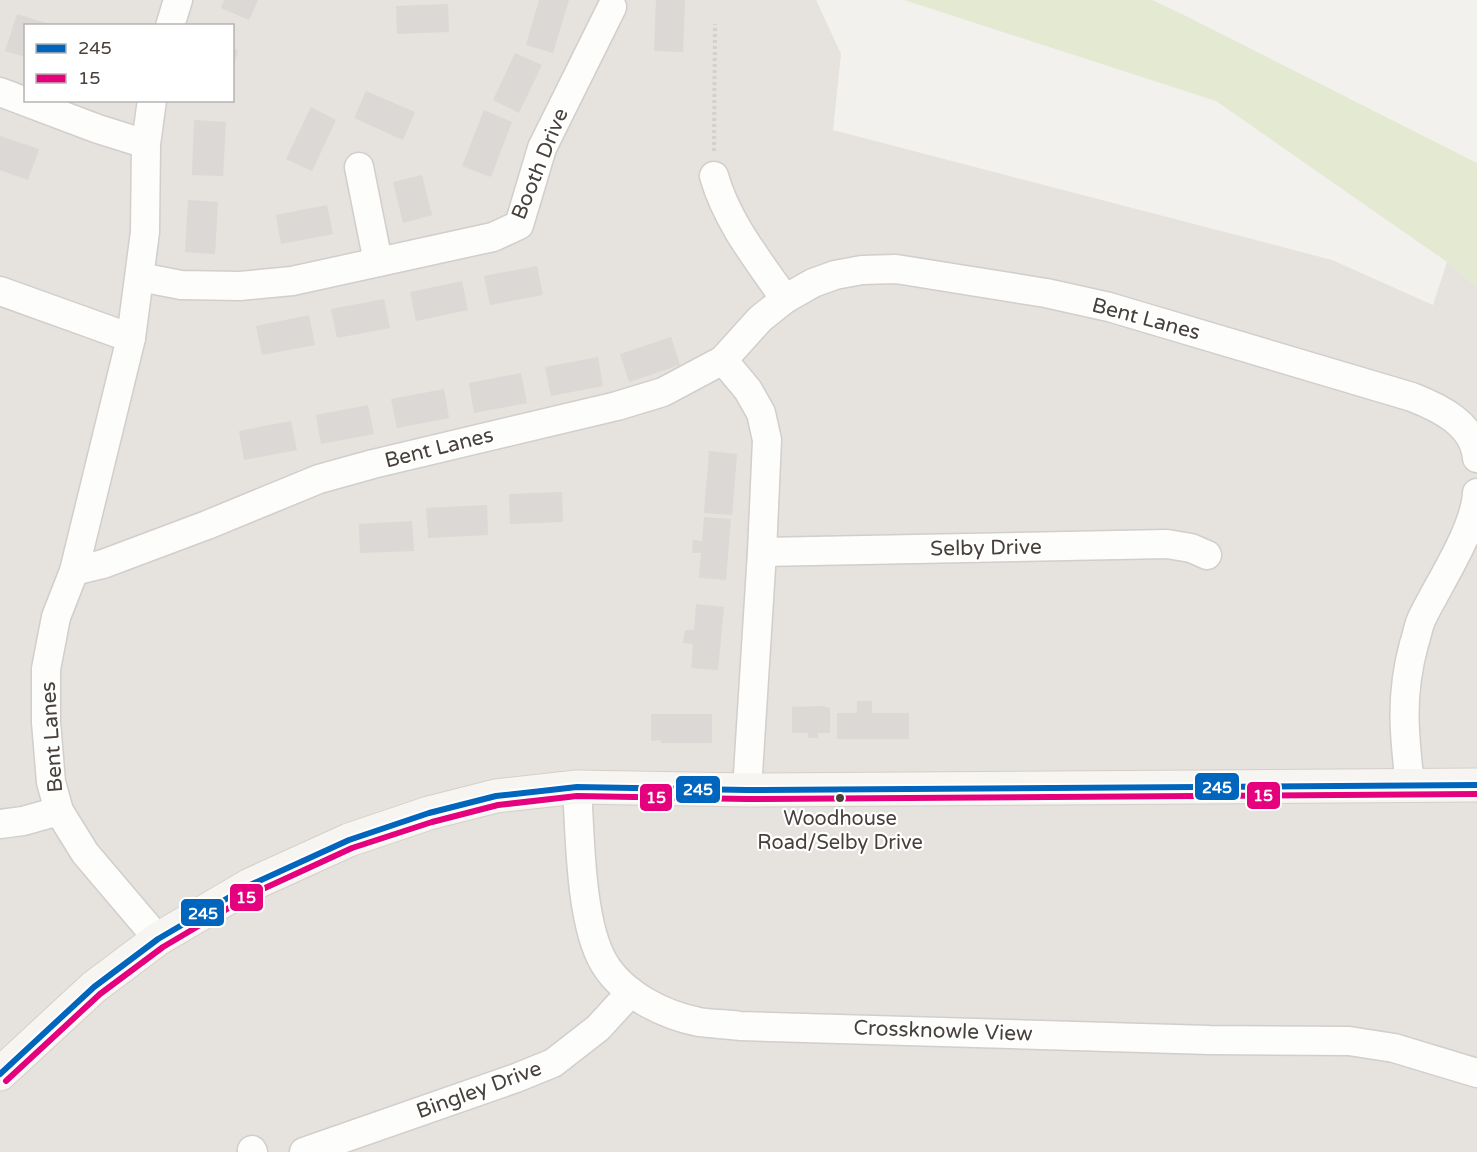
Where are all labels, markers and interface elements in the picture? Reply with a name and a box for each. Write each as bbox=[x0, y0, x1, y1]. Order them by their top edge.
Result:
legend bbox=[24, 24, 234, 102]
text: 245 bbox=[78, 37, 112, 59]
text: 15 bbox=[78, 67, 101, 89]
street label: Booth Drive bbox=[506, 105, 574, 223]
street label: Bent Lanes bbox=[1089, 293, 1203, 345]
street label: Bent Lanes bbox=[382, 422, 496, 474]
street label: Selby Drive bbox=[930, 535, 1042, 561]
street label: Bent Lanes bbox=[36, 681, 68, 793]
line badge: 245 bbox=[1194, 772, 1240, 801]
line badge: 245 bbox=[675, 775, 721, 804]
text: 245 bbox=[1202, 778, 1232, 798]
text: 245 bbox=[683, 780, 713, 800]
line badge: 15 bbox=[1246, 781, 1281, 810]
line badge: 15 bbox=[639, 783, 673, 812]
text: 15 bbox=[1253, 786, 1273, 806]
text: 15 bbox=[646, 788, 666, 808]
marker: Woodhouse Road/Selby Drive bbox=[834, 792, 846, 804]
place label: Woodhouse Road/Selby Drive bbox=[757, 807, 923, 855]
line badge: 15 bbox=[229, 883, 264, 912]
text: 15 bbox=[236, 888, 256, 908]
line badge: 245 bbox=[180, 898, 225, 927]
text: 245 bbox=[188, 904, 218, 924]
street label: Crossknowle View bbox=[853, 1015, 1033, 1047]
street label: Bingley Drive bbox=[413, 1056, 545, 1124]

